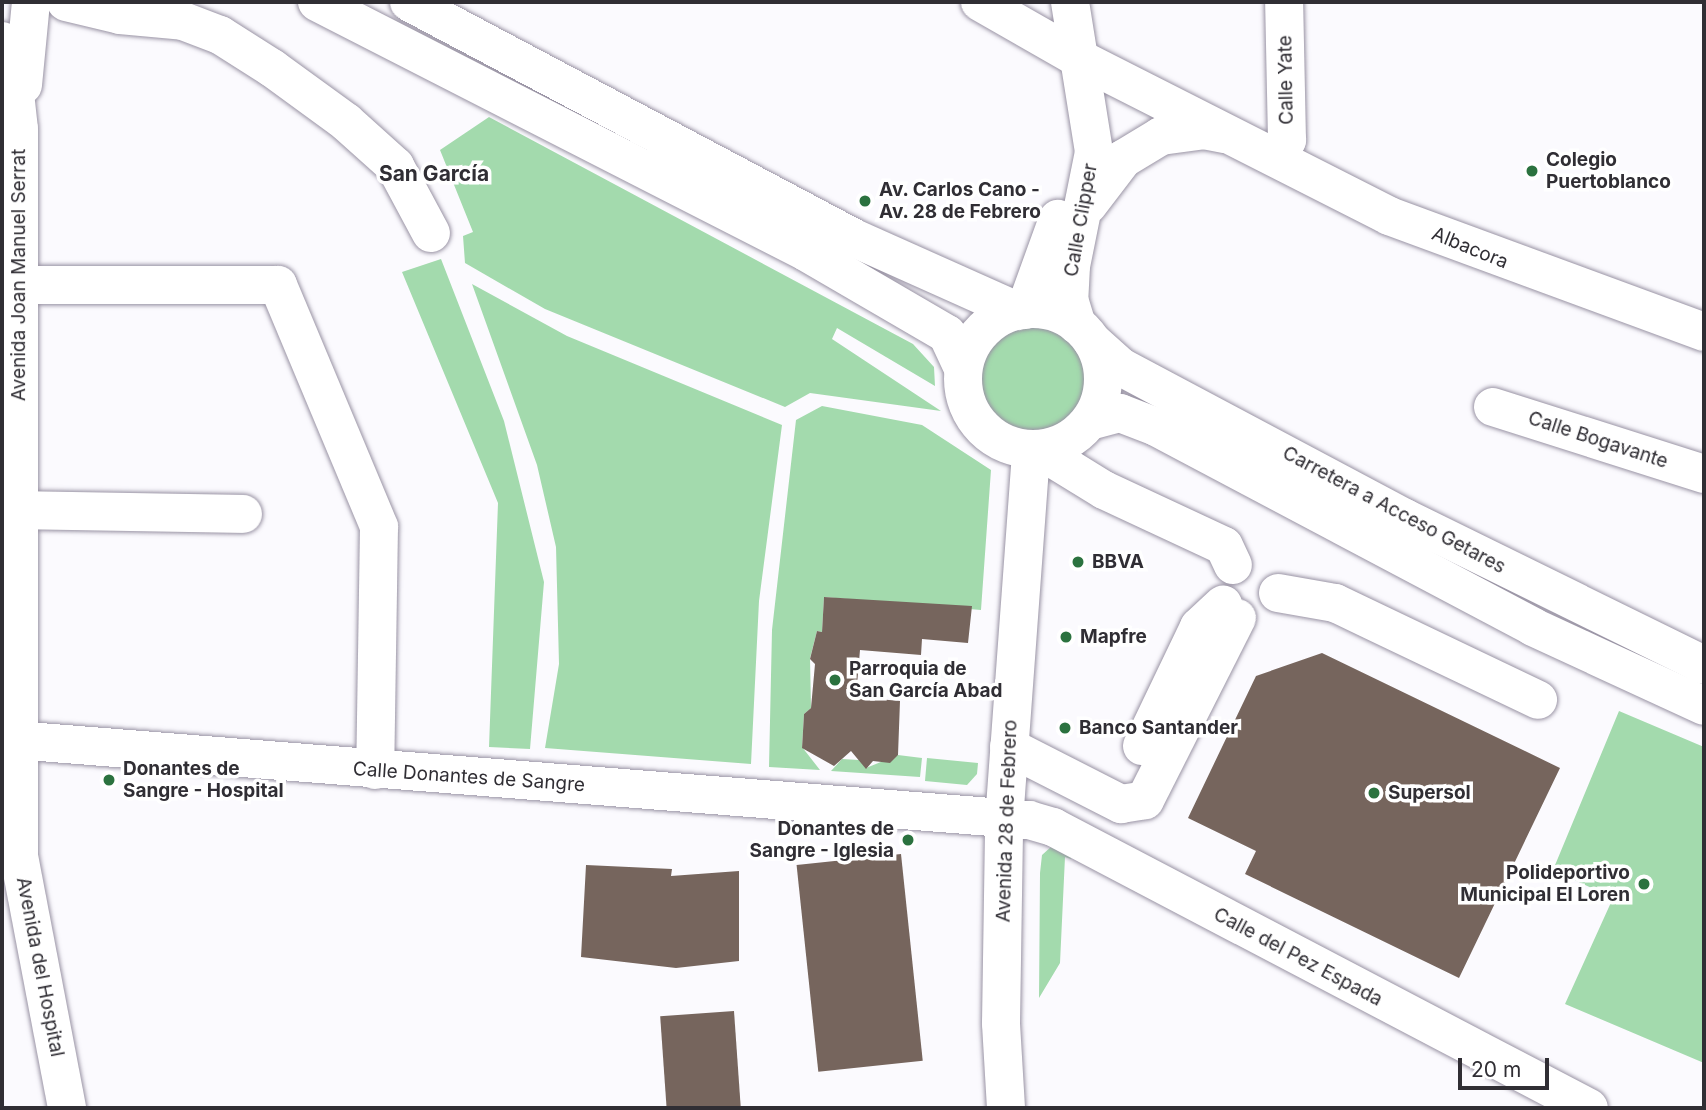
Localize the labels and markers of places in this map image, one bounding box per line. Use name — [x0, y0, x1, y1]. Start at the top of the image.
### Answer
place label: Colegio Puertoblanco — [1546, 149, 1671, 193]
marker: Colegio Puertoblanco — [1524, 163, 1540, 179]
place label: Av. Carlos Cano - Av. 28 de Febrero — [879, 179, 1041, 223]
marker: Av. Carlos Cano - Av. 28 de Febrero — [857, 193, 873, 209]
place label: BBVA — [1092, 551, 1144, 573]
marker: BBVA — [1070, 554, 1086, 570]
place label: Mapfre — [1080, 626, 1147, 648]
marker: Mapfre — [1058, 629, 1074, 645]
place label: Parroquia de San García Abad — [849, 658, 1003, 702]
marker: Parroquia de San García Abad — [827, 672, 843, 688]
place label: Banco Santander — [1079, 717, 1238, 739]
marker: Banco Santander — [1057, 720, 1073, 736]
place label: Donantes de Sangre - Hospital — [123, 758, 284, 802]
marker: Donantes de Sangre - Hospital — [101, 772, 117, 788]
place label: Supersol — [1388, 782, 1471, 804]
marker: Supersol — [1366, 785, 1382, 801]
place label: Donantes de Sangre - Iglesia — [750, 818, 894, 862]
marker: Donantes de Sangre - Iglesia — [900, 832, 916, 848]
place label: Polideportivo Municipal El Loren — [1460, 862, 1630, 906]
marker: Polideportivo Municipal El Loren — [1636, 876, 1652, 892]

